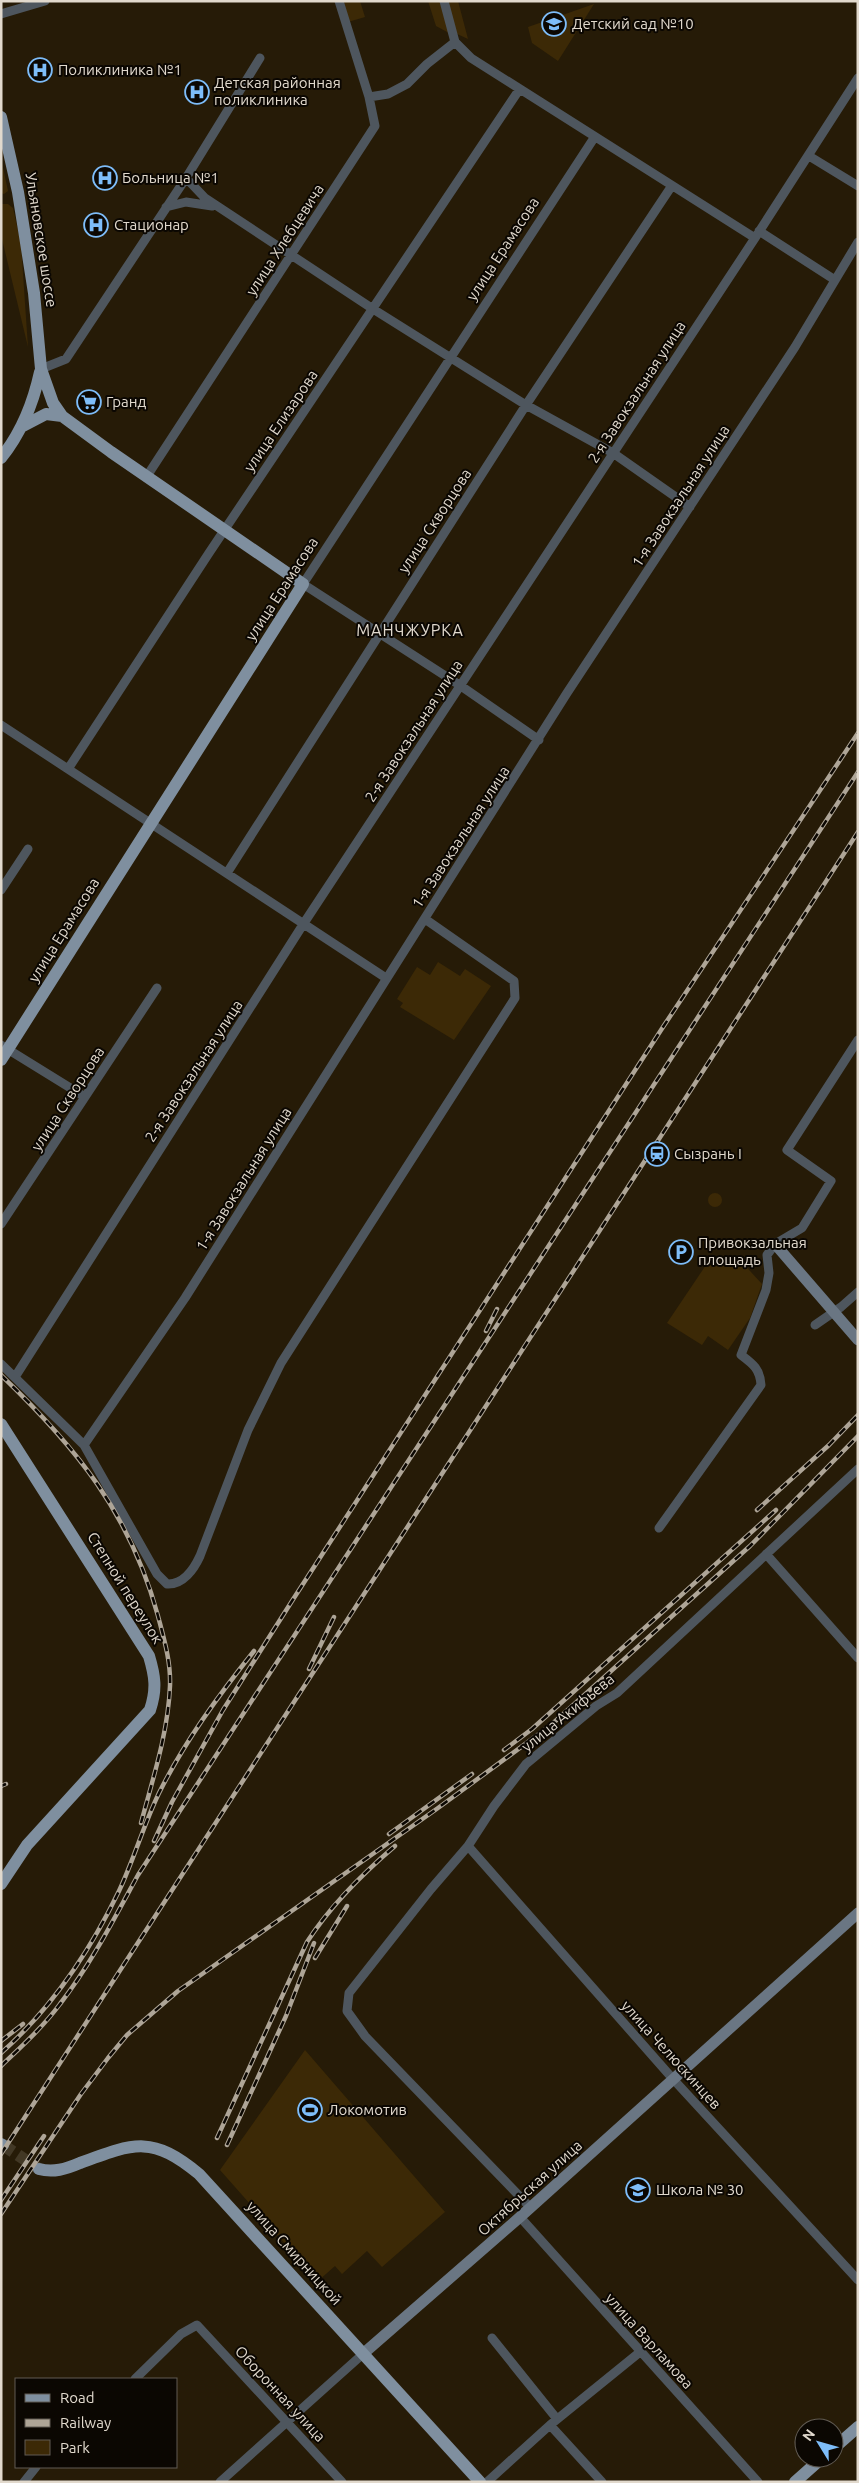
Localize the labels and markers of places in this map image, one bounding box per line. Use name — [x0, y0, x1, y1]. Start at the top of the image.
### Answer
school or university icon: Детский сад №10 — [541, 11, 567, 37]
place label: Детский сад №10 — [572, 15, 694, 32]
hospital icon: Поликлиника №1 — [27, 57, 53, 83]
place label: Поликлиника №1 — [58, 61, 182, 78]
place label: Детская районная поликлиника — [214, 74, 341, 108]
hospital icon: Детская районная поликлиника — [184, 79, 210, 105]
hospital icon: Больница №1 — [92, 165, 118, 191]
place label: Больница №1 — [122, 169, 219, 186]
hospital icon: Стационар — [83, 212, 109, 238]
place label: Стационар — [114, 216, 189, 233]
supermarket icon: Гранд — [76, 389, 102, 415]
place label: Гранд — [106, 393, 147, 410]
station icon: Сызрань I — [644, 1141, 670, 1167]
place label: Сызрань I — [674, 1145, 742, 1162]
place label: Привокзальная площадь — [698, 1234, 807, 1268]
parking icon: Привокзальная площадь — [668, 1239, 694, 1265]
sports icon: Локомотив — [297, 2097, 323, 2123]
place label: Локомотив — [328, 2101, 407, 2118]
school or university icon: Школа № 30 — [625, 2177, 651, 2203]
place label: Школа № 30 — [656, 2181, 744, 2198]

